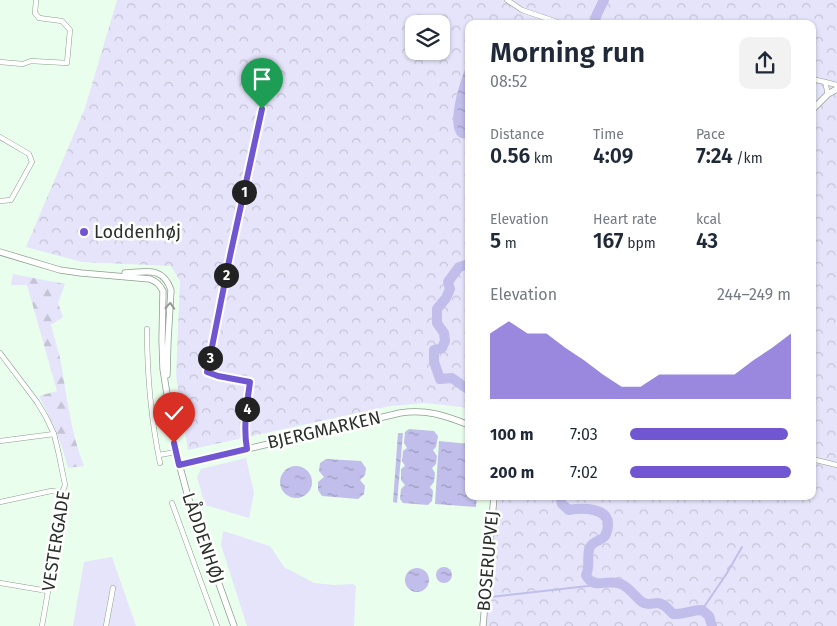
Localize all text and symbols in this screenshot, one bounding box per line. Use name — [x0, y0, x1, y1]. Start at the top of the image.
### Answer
map controls — [405, 15, 450, 60]
button: layers — [405, 15, 450, 60]
text: Morning run — [490, 36, 645, 69]
button: share — [739, 37, 791, 89]
pin — [241, 58, 283, 109]
icon: arrive — [248, 65, 276, 93]
text: 08:52 — [490, 72, 527, 91]
text: Distance — [490, 126, 544, 143]
text: Time — [593, 126, 624, 143]
text: Pace — [696, 126, 725, 143]
text: 0.56 — [490, 143, 530, 169]
text: 4:09 — [593, 143, 633, 169]
text: 7:24 — [696, 143, 733, 169]
text: km — [530, 150, 553, 167]
text: /km — [733, 150, 763, 167]
pin: 1 — [232, 180, 256, 204]
text: 1 — [241, 184, 248, 201]
text: Elevation — [490, 211, 549, 228]
text: Heart rate — [593, 211, 657, 228]
text: kcal — [696, 211, 721, 228]
place label: Loddenhøj — [94, 221, 181, 243]
marker: Loddenhøj — [78, 226, 90, 238]
text: 5 — [490, 228, 501, 254]
text: 167 — [593, 228, 623, 254]
text: 43 — [696, 228, 718, 254]
text: m — [501, 235, 517, 252]
text: bpm — [623, 235, 656, 252]
pin: 2 — [214, 262, 238, 288]
text: 2 — [223, 267, 230, 284]
text: Elevation — [490, 285, 557, 304]
text: 244–249 m — [717, 285, 791, 304]
one-way arrow — [164, 302, 175, 310]
pin: 3 — [198, 346, 222, 370]
text: 3 — [207, 350, 214, 367]
pin — [153, 392, 195, 443]
pin: 4 — [234, 396, 260, 422]
icon: check — [160, 399, 188, 427]
text: 4 — [244, 401, 251, 418]
street label: BJERGMARKEN — [265, 406, 383, 454]
text: 100 m — [490, 425, 533, 444]
text: 7:03 — [570, 425, 598, 444]
text: 200 m — [490, 463, 534, 482]
text: 7:02 — [570, 463, 598, 482]
street label: VESTERGADE — [37, 489, 75, 593]
street label: LÅDDENHØJ — [177, 489, 230, 586]
street label: BOSERUPVEJ — [473, 510, 503, 612]

